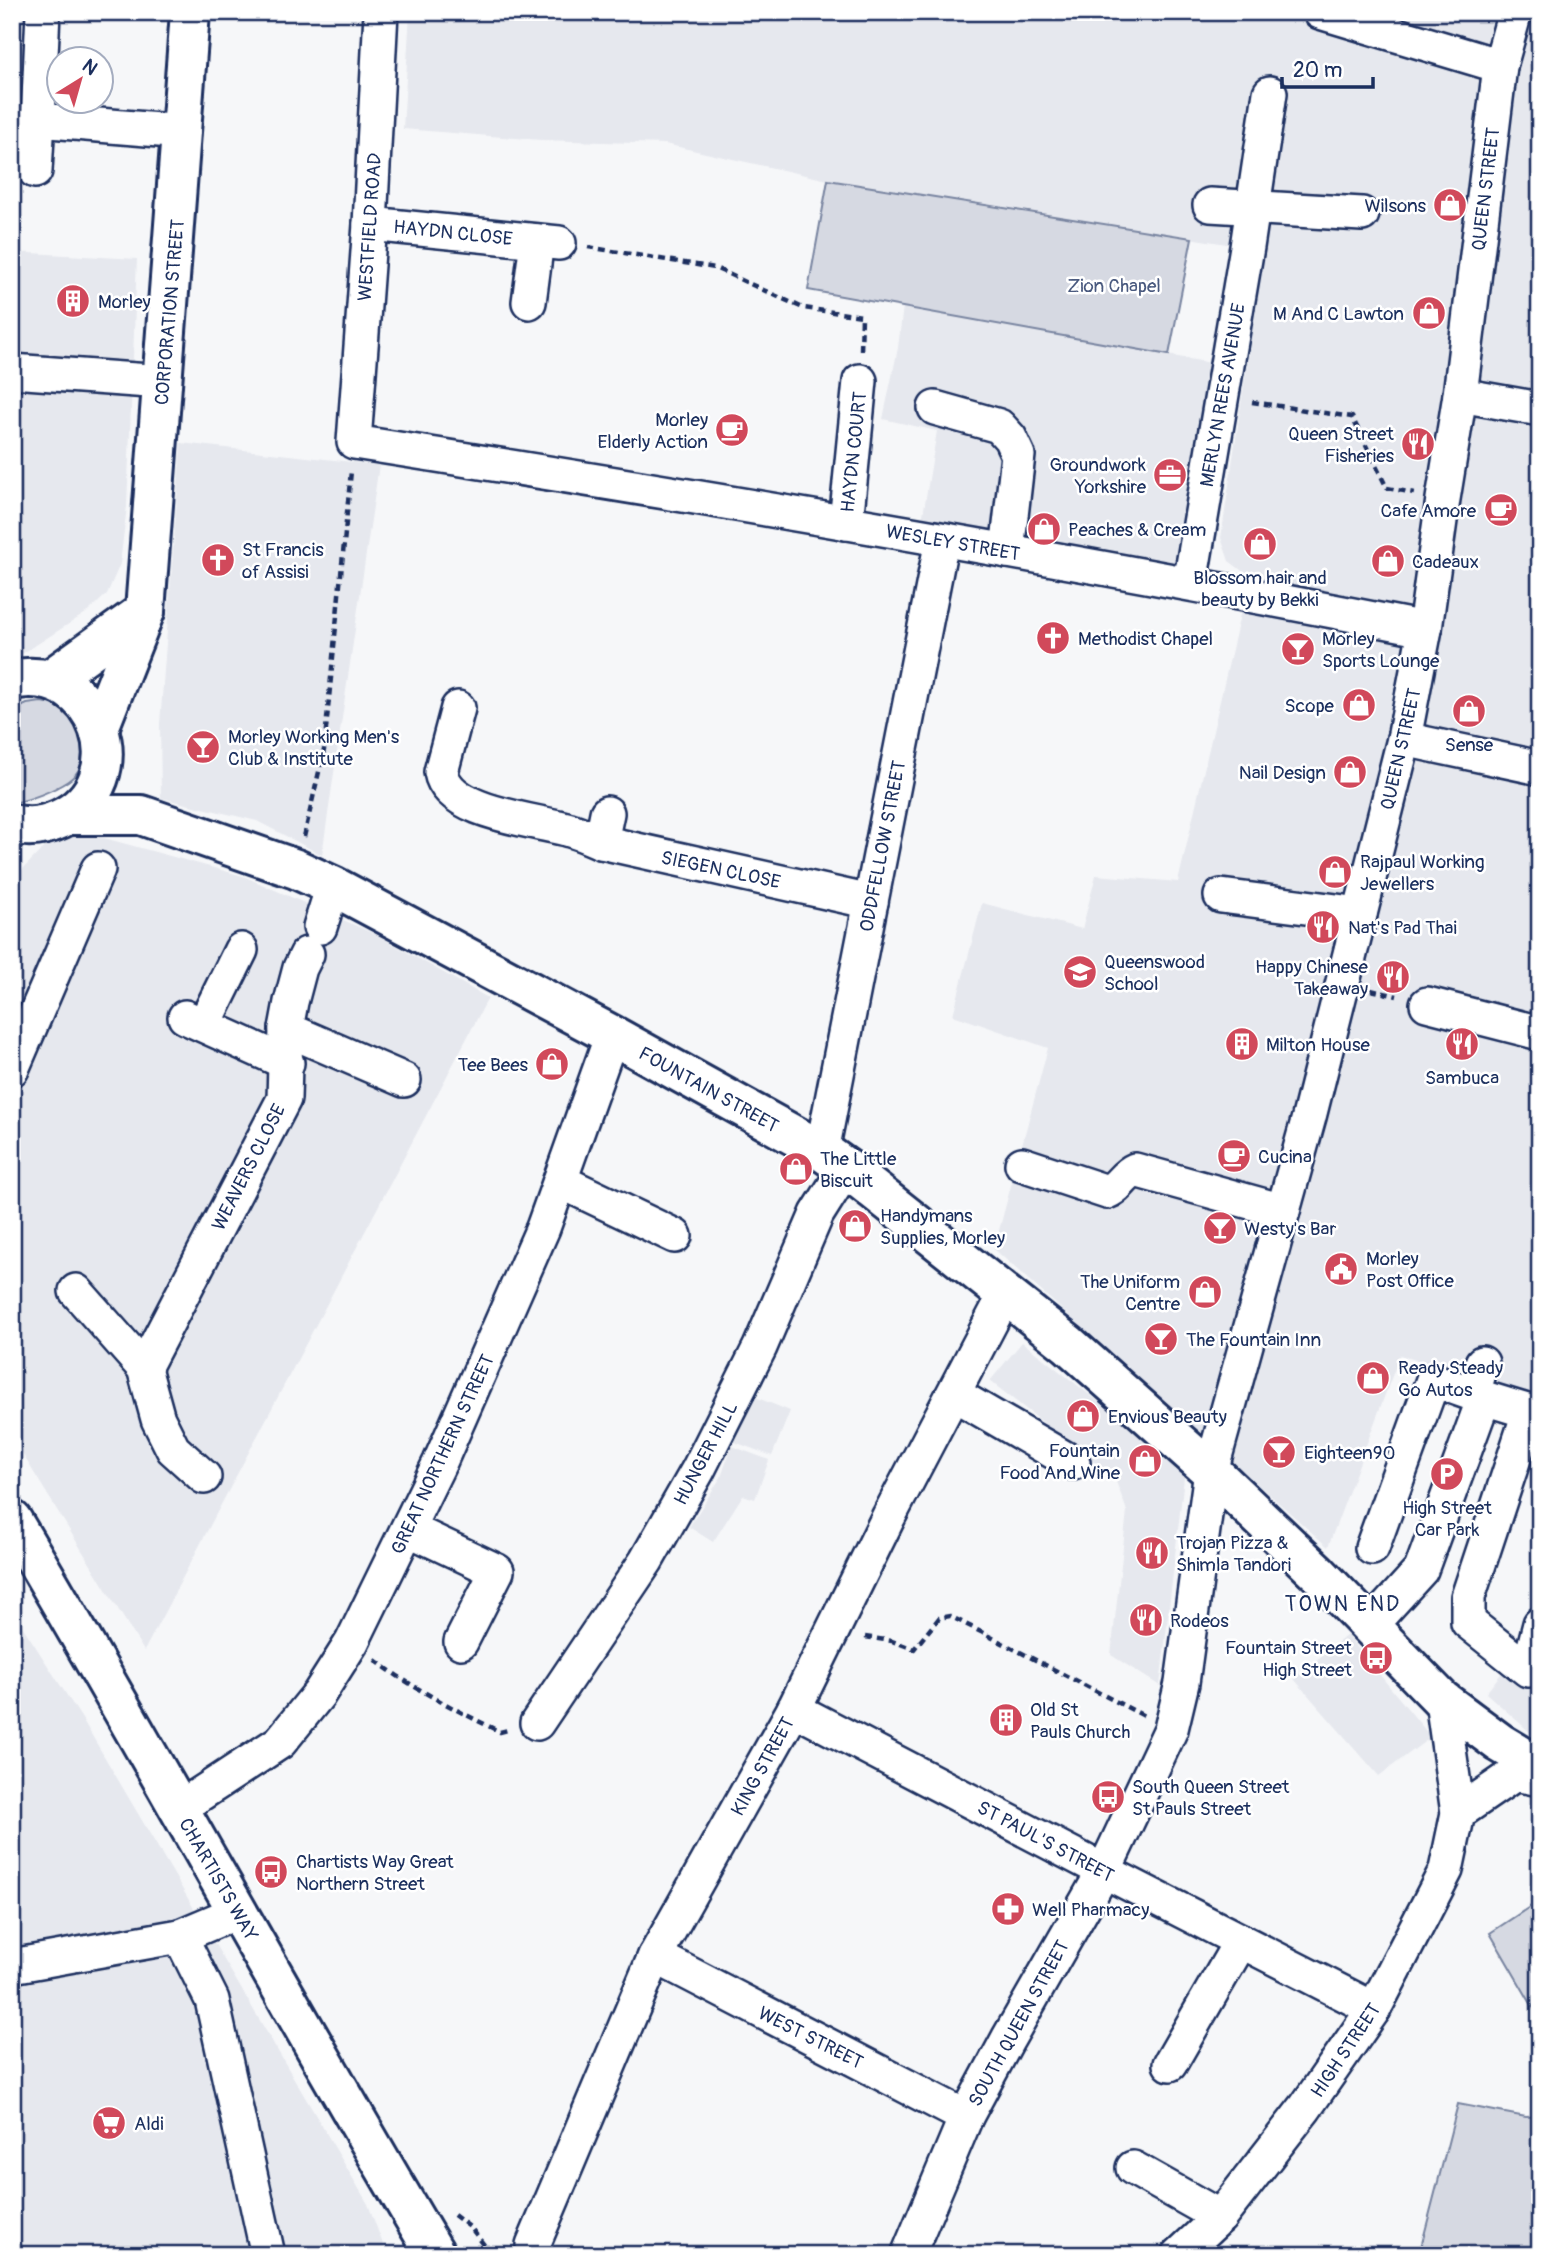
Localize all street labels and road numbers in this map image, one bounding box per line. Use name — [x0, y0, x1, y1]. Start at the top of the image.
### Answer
street label: QUEEN STREET — [1467, 126, 1505, 252]
street label: WESTFIELD ROAD — [353, 152, 387, 302]
street label: HAYDN CLOSE — [392, 215, 514, 251]
street label: CORPORATION STREET — [150, 218, 190, 406]
street label: MERLYN REES AVENUE — [1195, 301, 1251, 489]
street label: HAYDN COURT — [836, 390, 872, 514]
street label: WESLEY STREET — [884, 519, 1022, 567]
street label: QUEEN STREET — [1375, 686, 1427, 812]
street label: ODDFELLOW STREET — [855, 759, 911, 934]
street label: SIEGEN CLOSE — [659, 846, 783, 894]
street label: FOUNTAIN STREET — [634, 1041, 783, 1138]
street label: WEAVERS CLOSE — [207, 1100, 291, 1235]
street label: GREAT NORTHERN STREET — [386, 1350, 500, 1558]
street label: HUNGER HILL — [669, 1398, 743, 1509]
street label: KING STREET — [726, 1713, 800, 1820]
street label: ST PAUL'S STREET — [973, 1796, 1118, 1888]
street label: CHARTISTS WAY — [173, 1814, 263, 1945]
street label: SOUTH QUEEN STREET — [963, 1936, 1075, 2111]
street label: HIGH STREET — [1305, 1999, 1386, 2102]
street label: WEST STREET — [754, 2001, 867, 2075]

